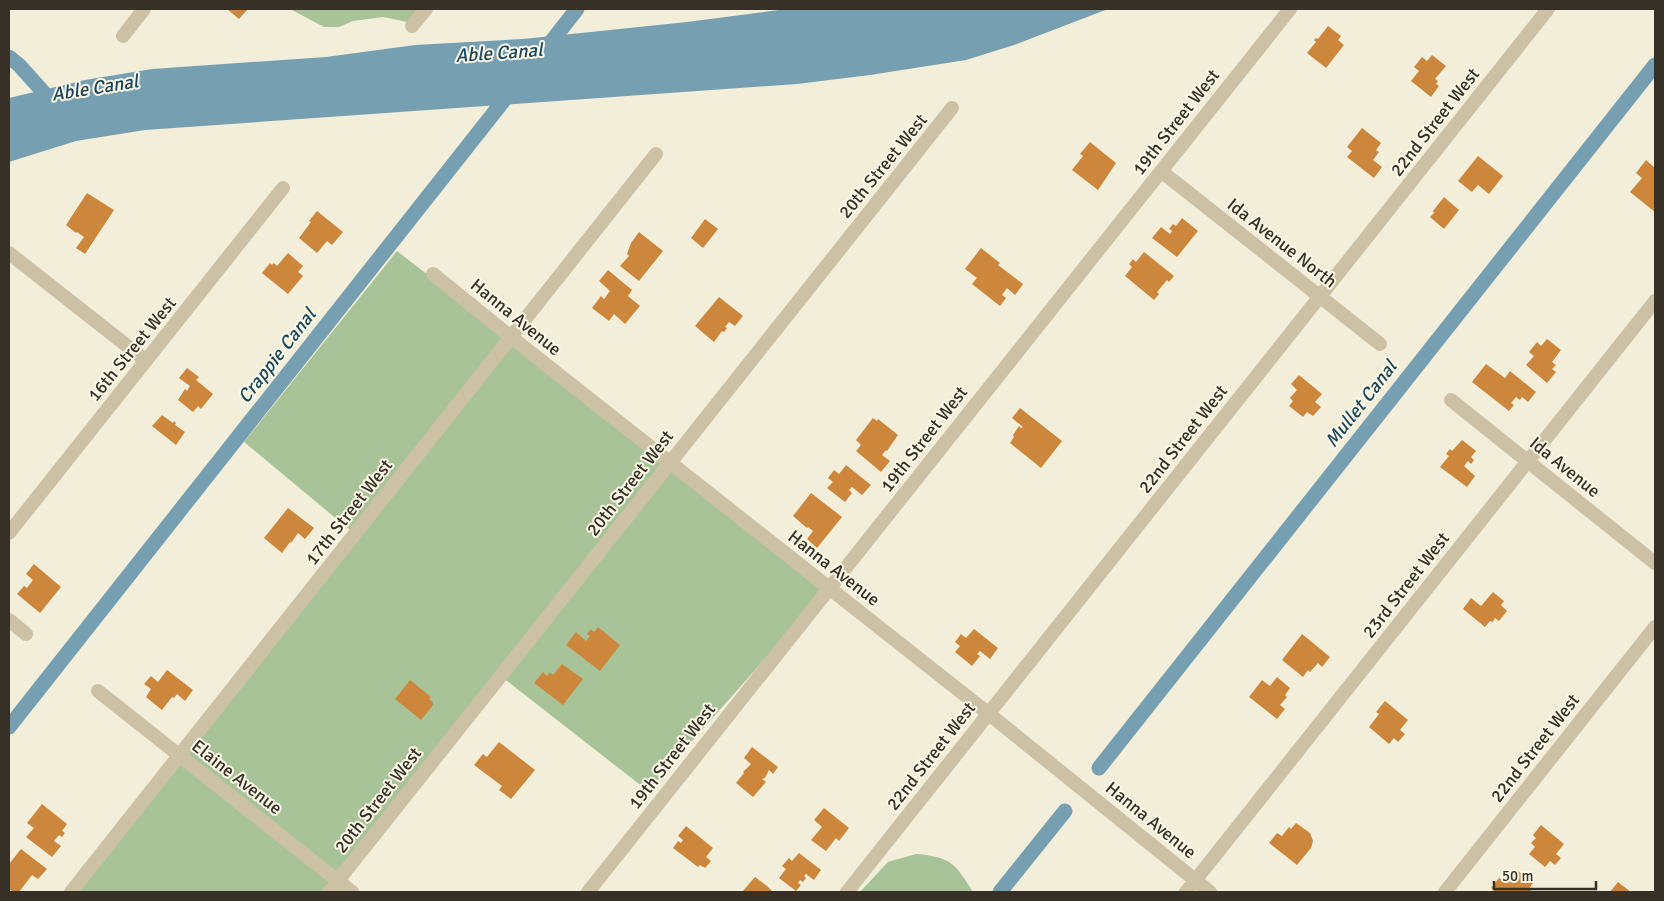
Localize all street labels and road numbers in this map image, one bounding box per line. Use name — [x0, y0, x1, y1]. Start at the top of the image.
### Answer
street label: 22nd Street West — [1386, 63, 1484, 181]
street label: 19th Street West — [1128, 65, 1224, 179]
street label: 20th Street West — [834, 109, 932, 223]
street label: Ida Avenue North — [1223, 193, 1341, 293]
street label: Hanna Avenue — [466, 274, 566, 360]
street label: 16th Street West — [83, 292, 181, 406]
street label: 22nd Street West — [1134, 380, 1232, 498]
street label: 19th Street West — [876, 382, 972, 496]
street label: 20th Street West — [582, 426, 678, 540]
street label: Ida Avenue — [1525, 432, 1605, 502]
street label: 17th Street West — [301, 455, 397, 569]
street label: Hanna Avenue — [784, 525, 884, 611]
street label: 23rd Street West — [1358, 528, 1454, 642]
street label: 22nd Street West — [1486, 689, 1584, 807]
street label: 22nd Street West — [882, 697, 980, 815]
street label: 19th Street West — [624, 699, 720, 813]
street label: Elaine Avenue — [187, 735, 287, 819]
street label: 20th Street West — [330, 743, 426, 857]
street label: Hanna Avenue — [1101, 777, 1201, 863]

